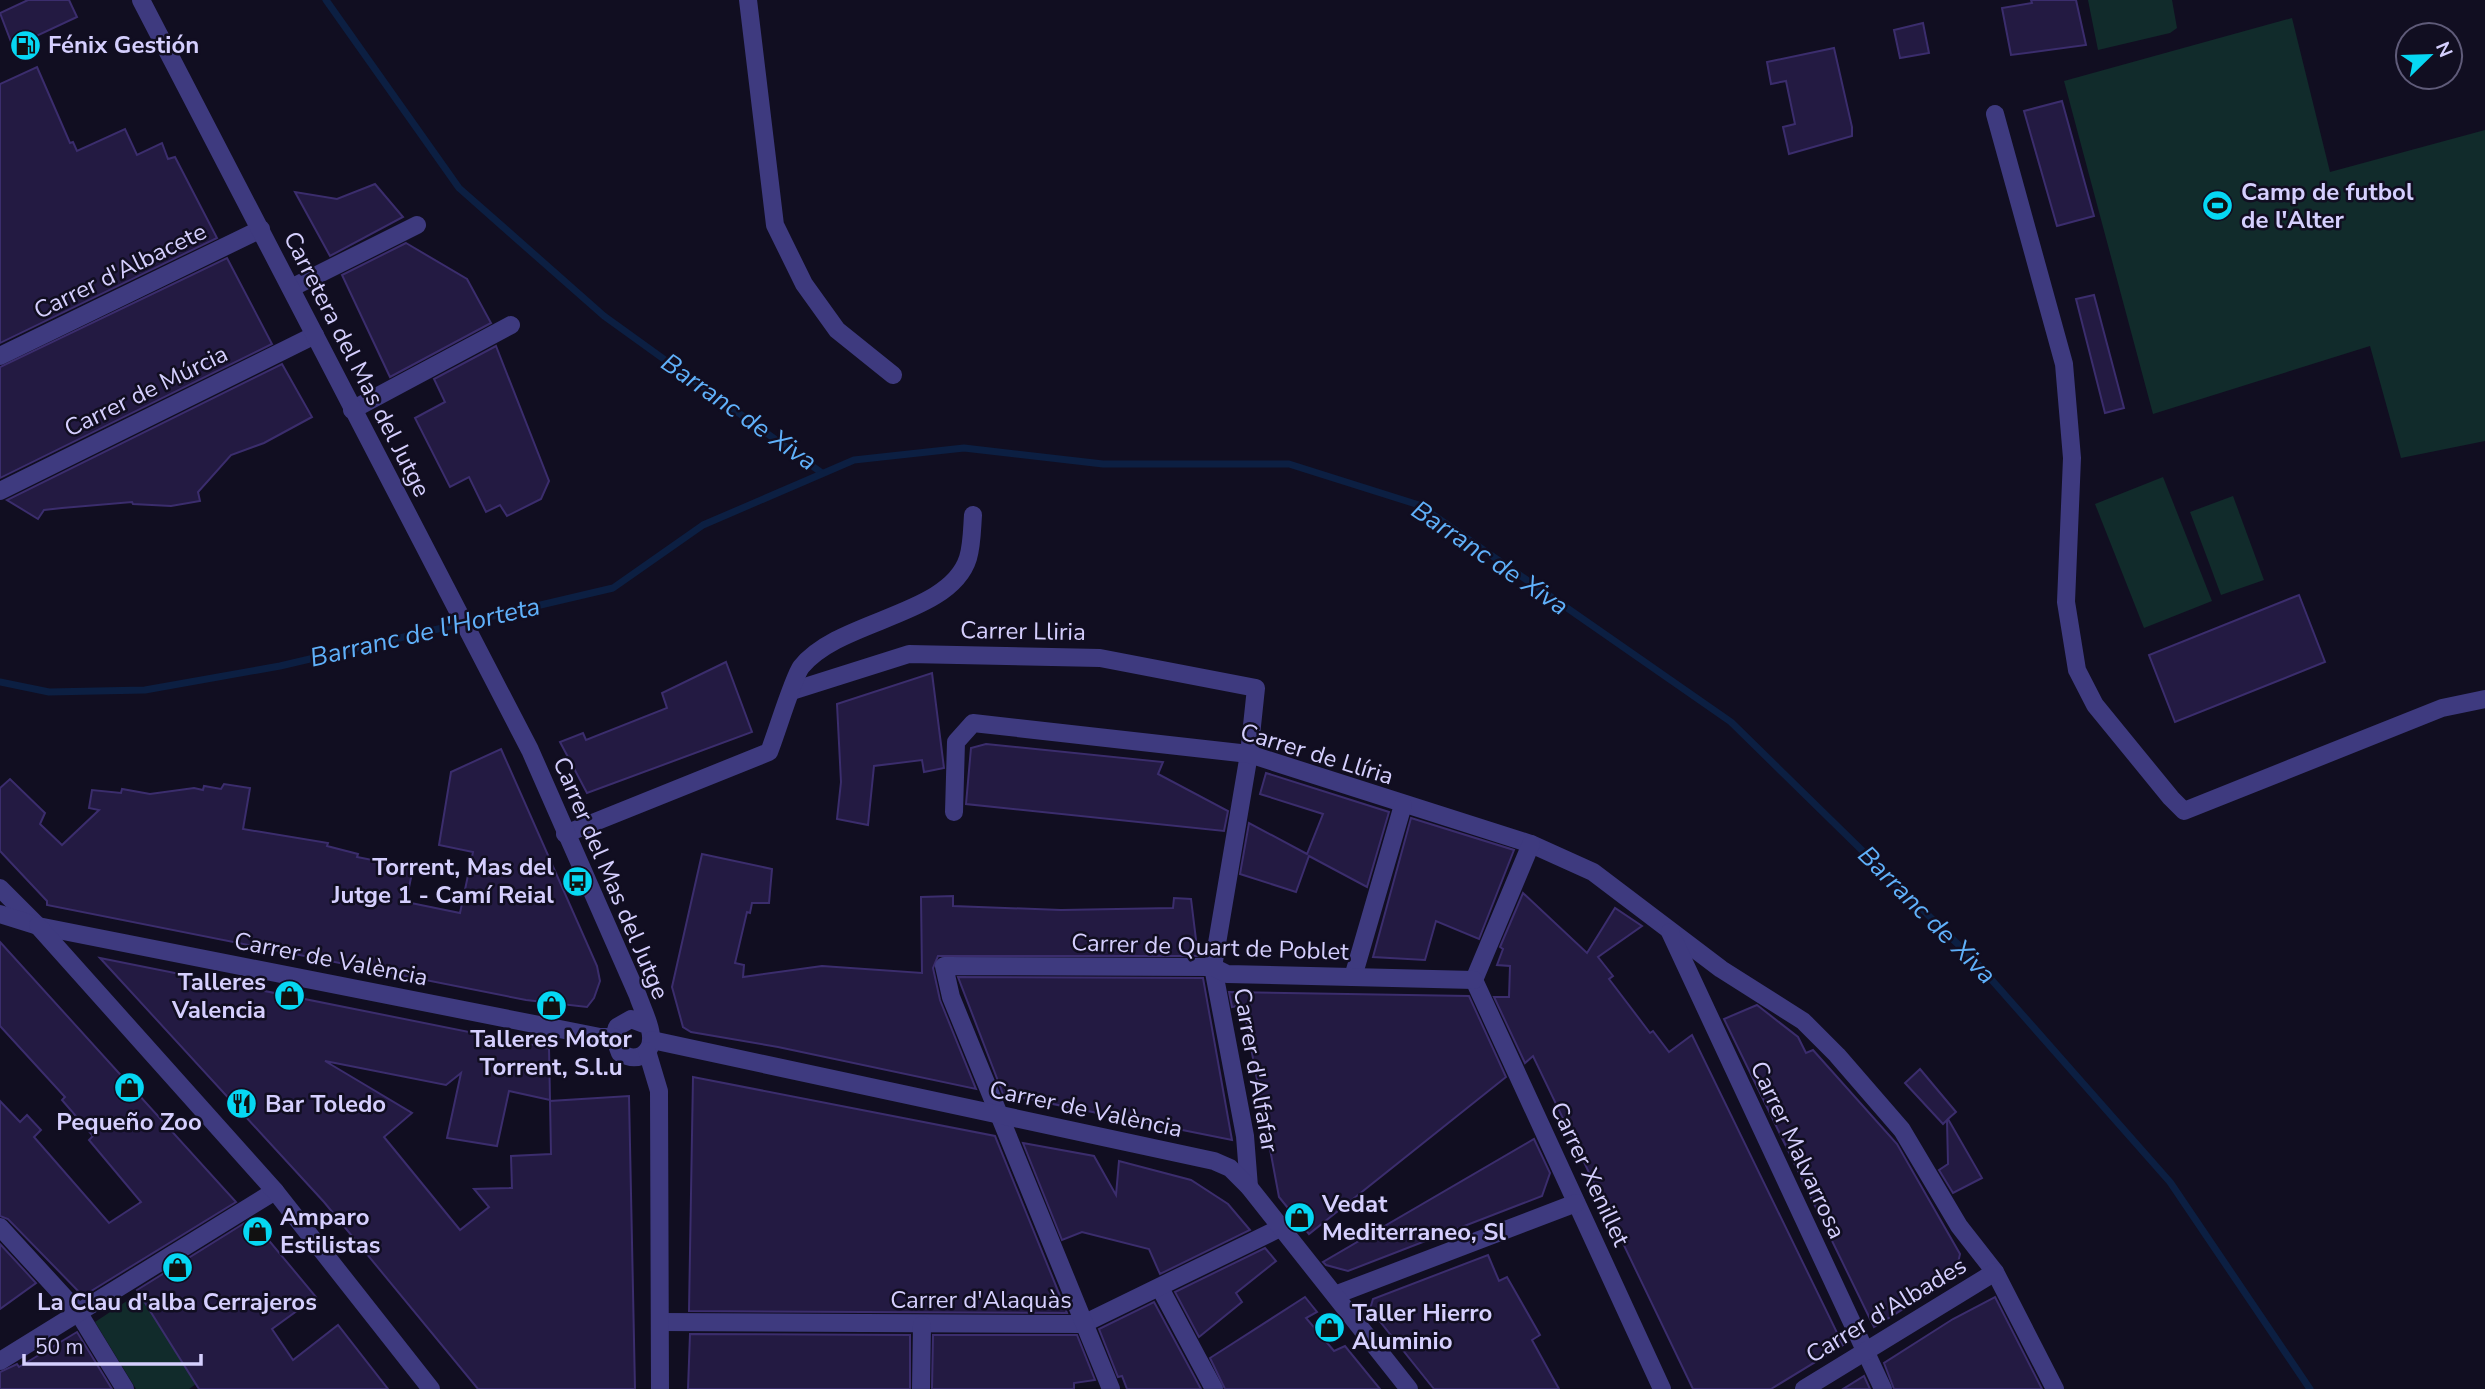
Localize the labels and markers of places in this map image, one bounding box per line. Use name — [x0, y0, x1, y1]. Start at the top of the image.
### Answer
fuel station icon: Fénix Gestión — [8, 28, 42, 62]
place label: Fénix Gestión — [48, 29, 199, 61]
place label: Camp de futbol de l'Alter — [2241, 176, 2414, 236]
sports icon: Camp de futbol de l'Alter — [2201, 189, 2235, 223]
place label: Torrent, Mas del Jutge 1 - Camí Reial — [331, 851, 554, 911]
bus stop icon: Torrent, Mas del Jutge 1 - Camí Reial — [560, 864, 594, 898]
place label: Talleres Valencia — [171, 966, 266, 1026]
shop icon: Talleres Valencia — [272, 979, 306, 1013]
shop icon: Talleres Motor Torrent, S.l.u — [534, 988, 568, 1022]
place label: Talleres Motor Torrent, S.l.u — [470, 1023, 632, 1083]
shop icon: Pequeño Zoo — [112, 1071, 146, 1105]
restaurant icon: Bar Toledo — [225, 1087, 259, 1121]
place label: Bar Toledo — [265, 1088, 386, 1120]
place label: Pequeño Zoo — [56, 1106, 202, 1138]
place label: Vedat Mediterraneo, Sl — [1321, 1188, 1506, 1248]
place label: Amparo Estilistas — [280, 1201, 381, 1261]
shop icon: Vedat Mediterraneo, Sl — [1282, 1201, 1316, 1235]
shop icon: Amparo Estilistas — [240, 1214, 274, 1248]
shop icon: La Clau d'alba Cerrajeros — [160, 1251, 194, 1285]
place label: La Clau d'alba Cerrajeros — [37, 1286, 317, 1318]
place label: Taller Hierro Aluminio — [1352, 1297, 1492, 1357]
shop icon: Taller Hierro Aluminio — [1312, 1310, 1346, 1344]

